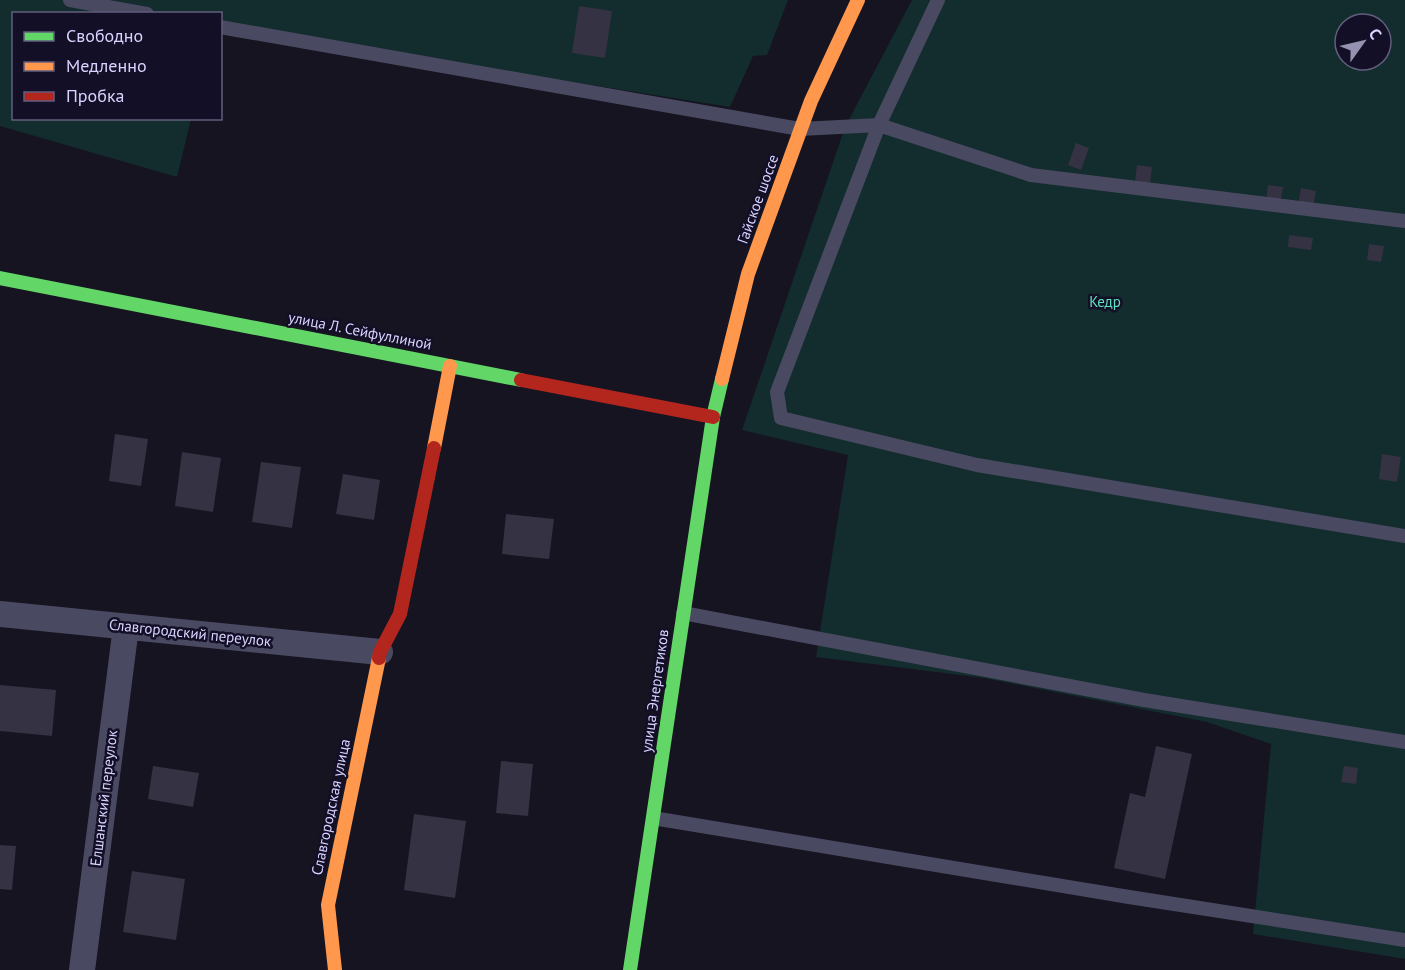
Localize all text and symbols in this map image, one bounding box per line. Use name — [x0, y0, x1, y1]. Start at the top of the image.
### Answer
legend — [12, 12, 222, 120]
north arrow — [1333, 12, 1393, 72]
text: Свободно — [66, 24, 143, 47]
text: С — [1365, 24, 1386, 43]
text: Медленно — [66, 54, 147, 77]
text: Пробка — [66, 84, 124, 107]
street label: Гайское шоссе — [733, 152, 782, 246]
park label: Кедр — [1089, 292, 1121, 311]
street label: улица Л. Сейфуллиной — [287, 307, 433, 354]
street label: Славгородский переулок — [108, 615, 273, 651]
street label: улица Энергетиков — [636, 628, 673, 754]
street label: Елшанский переулок — [86, 728, 121, 867]
street label: Славгородская улица — [307, 737, 354, 877]

